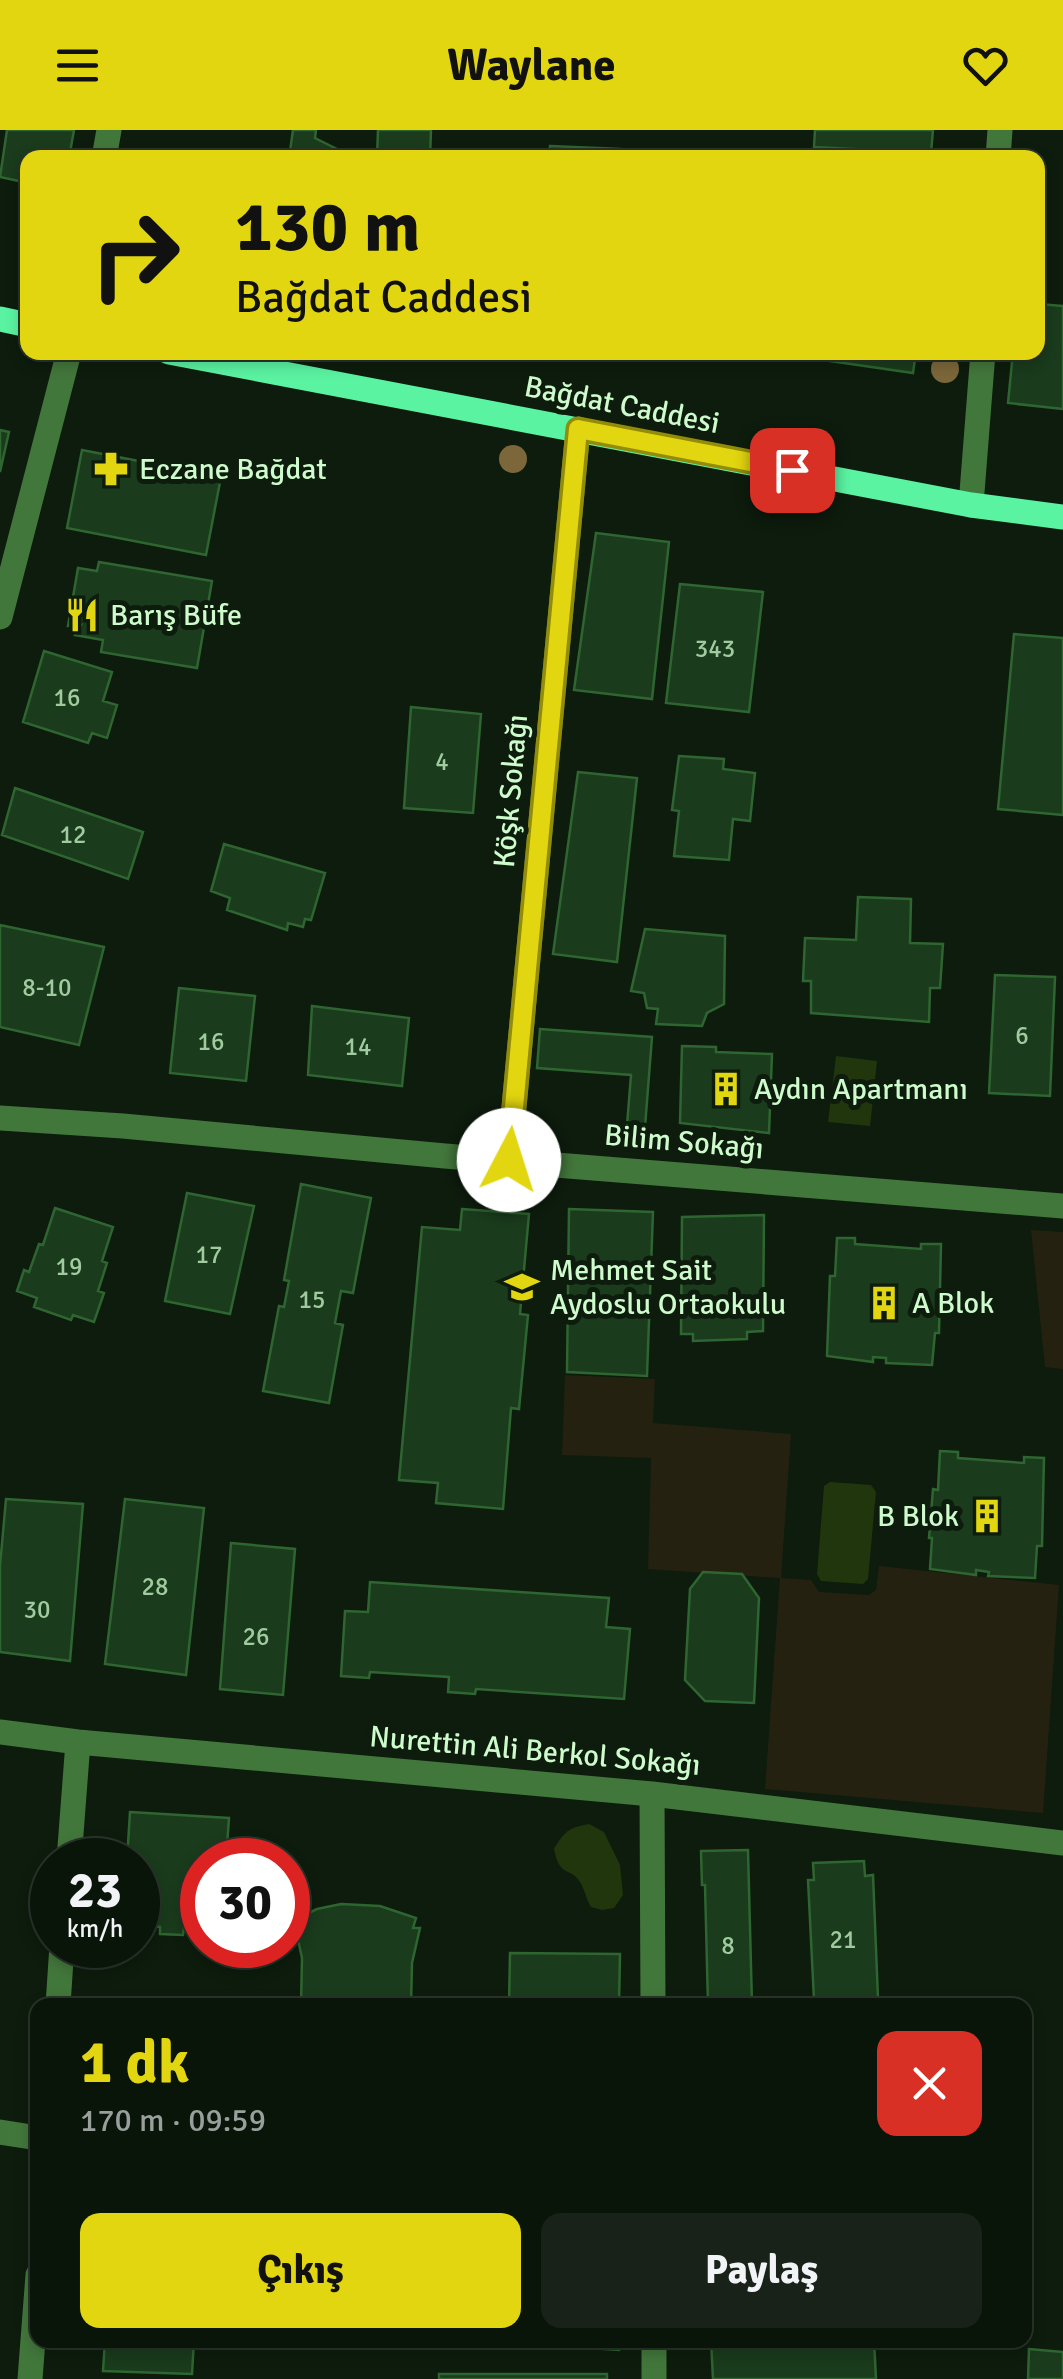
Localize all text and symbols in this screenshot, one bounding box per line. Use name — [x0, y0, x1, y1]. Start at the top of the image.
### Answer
icon: menu — [50, 38, 105, 93]
text: Waylane — [447, 38, 616, 93]
icon: heart — [958, 38, 1013, 93]
text: 130 m — [235, 184, 420, 270]
icon: right — [70, 190, 200, 320]
text: Bağdat Caddesi — [235, 270, 532, 325]
street label: Bağdat Caddesi — [521, 368, 723, 442]
pin — [750, 428, 835, 513]
icon: arrive — [765, 443, 820, 498]
pharmacy icon: Eczane Bağdat — [92, 450, 130, 488]
place label: Eczane Bağdat — [139, 451, 327, 488]
restaurant icon: Barış Büfe — [63, 596, 101, 634]
place label: Barış Büfe — [110, 597, 242, 634]
house number: 343 — [695, 633, 735, 664]
house number: 16 — [53, 682, 81, 713]
street label: Köşk Sokağı — [486, 713, 536, 869]
house number: 4 — [435, 746, 449, 777]
house number: 12 — [59, 819, 87, 850]
house number: 8-10 — [22, 972, 72, 1003]
house number: 6 — [1015, 1020, 1029, 1051]
house number: 16 — [197, 1026, 225, 1057]
house number: 14 — [344, 1031, 372, 1062]
building icon: Aydın Apartmanı — [707, 1070, 745, 1108]
place label: Aydın Apartmanı — [754, 1071, 968, 1108]
position arrow — [457, 1108, 561, 1212]
street label: Bilim Sokağı — [603, 1117, 765, 1167]
house number: 17 — [195, 1239, 223, 1270]
house number: 19 — [55, 1251, 83, 1282]
place label: Mehmet Sait Aydoslu Ortaokulu — [550, 1252, 786, 1323]
school or university icon: Mehmet Sait Aydoslu Ortaokulu — [503, 1268, 541, 1306]
house number: 15 — [298, 1284, 326, 1315]
building icon: A Blok — [865, 1284, 903, 1322]
place label: A Blok — [912, 1285, 994, 1322]
building icon: B Blok — [968, 1497, 1006, 1535]
place label: B Blok — [877, 1498, 959, 1535]
house number: 28 — [141, 1571, 169, 1602]
house number: 30 — [23, 1594, 51, 1625]
house number: 26 — [242, 1621, 270, 1652]
street label: Nurettin Ali Berkol Sokağı — [368, 1718, 702, 1784]
speed limit sign: 30 — [180, 1838, 310, 1968]
text: 23 — [68, 1860, 122, 1922]
text: km/h — [67, 1913, 123, 1944]
house number: 21 — [829, 1924, 857, 1955]
house number: 8 — [721, 1930, 735, 1961]
text: 1 dk — [80, 2026, 189, 2100]
button: close — [877, 2031, 982, 2136]
text: 170 m · 09:59 — [80, 2101, 266, 2140]
button: Çıkış — [80, 2213, 521, 2328]
button: Paylaş — [541, 2213, 982, 2328]

